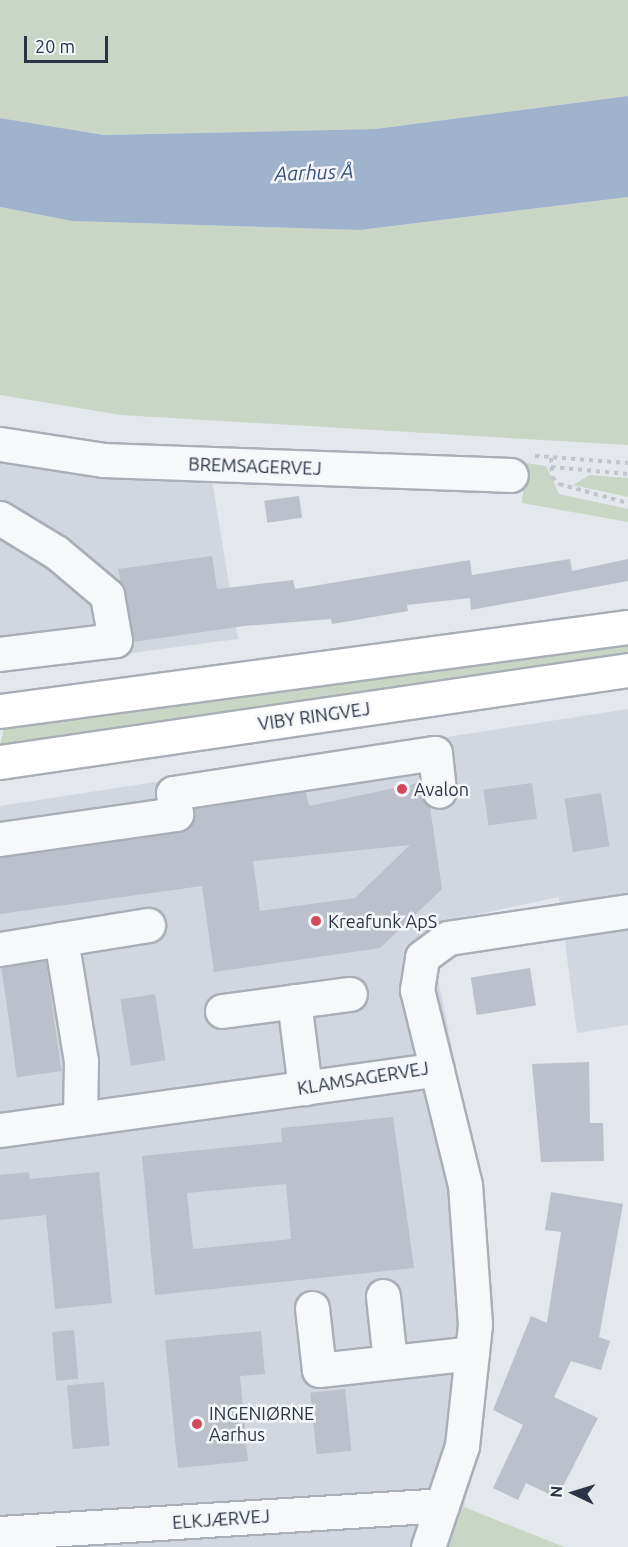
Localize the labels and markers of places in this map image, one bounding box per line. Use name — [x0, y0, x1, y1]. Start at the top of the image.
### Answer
place label: Avalon — [414, 778, 469, 800]
marker: Avalon — [395, 782, 409, 796]
place label: Kreafunk ApS — [328, 910, 437, 932]
marker: Kreafunk ApS — [309, 914, 323, 928]
place label: INGENIØRNE Aarhus — [209, 1403, 314, 1446]
marker: INGENIØRNE Aarhus — [190, 1417, 204, 1431]

